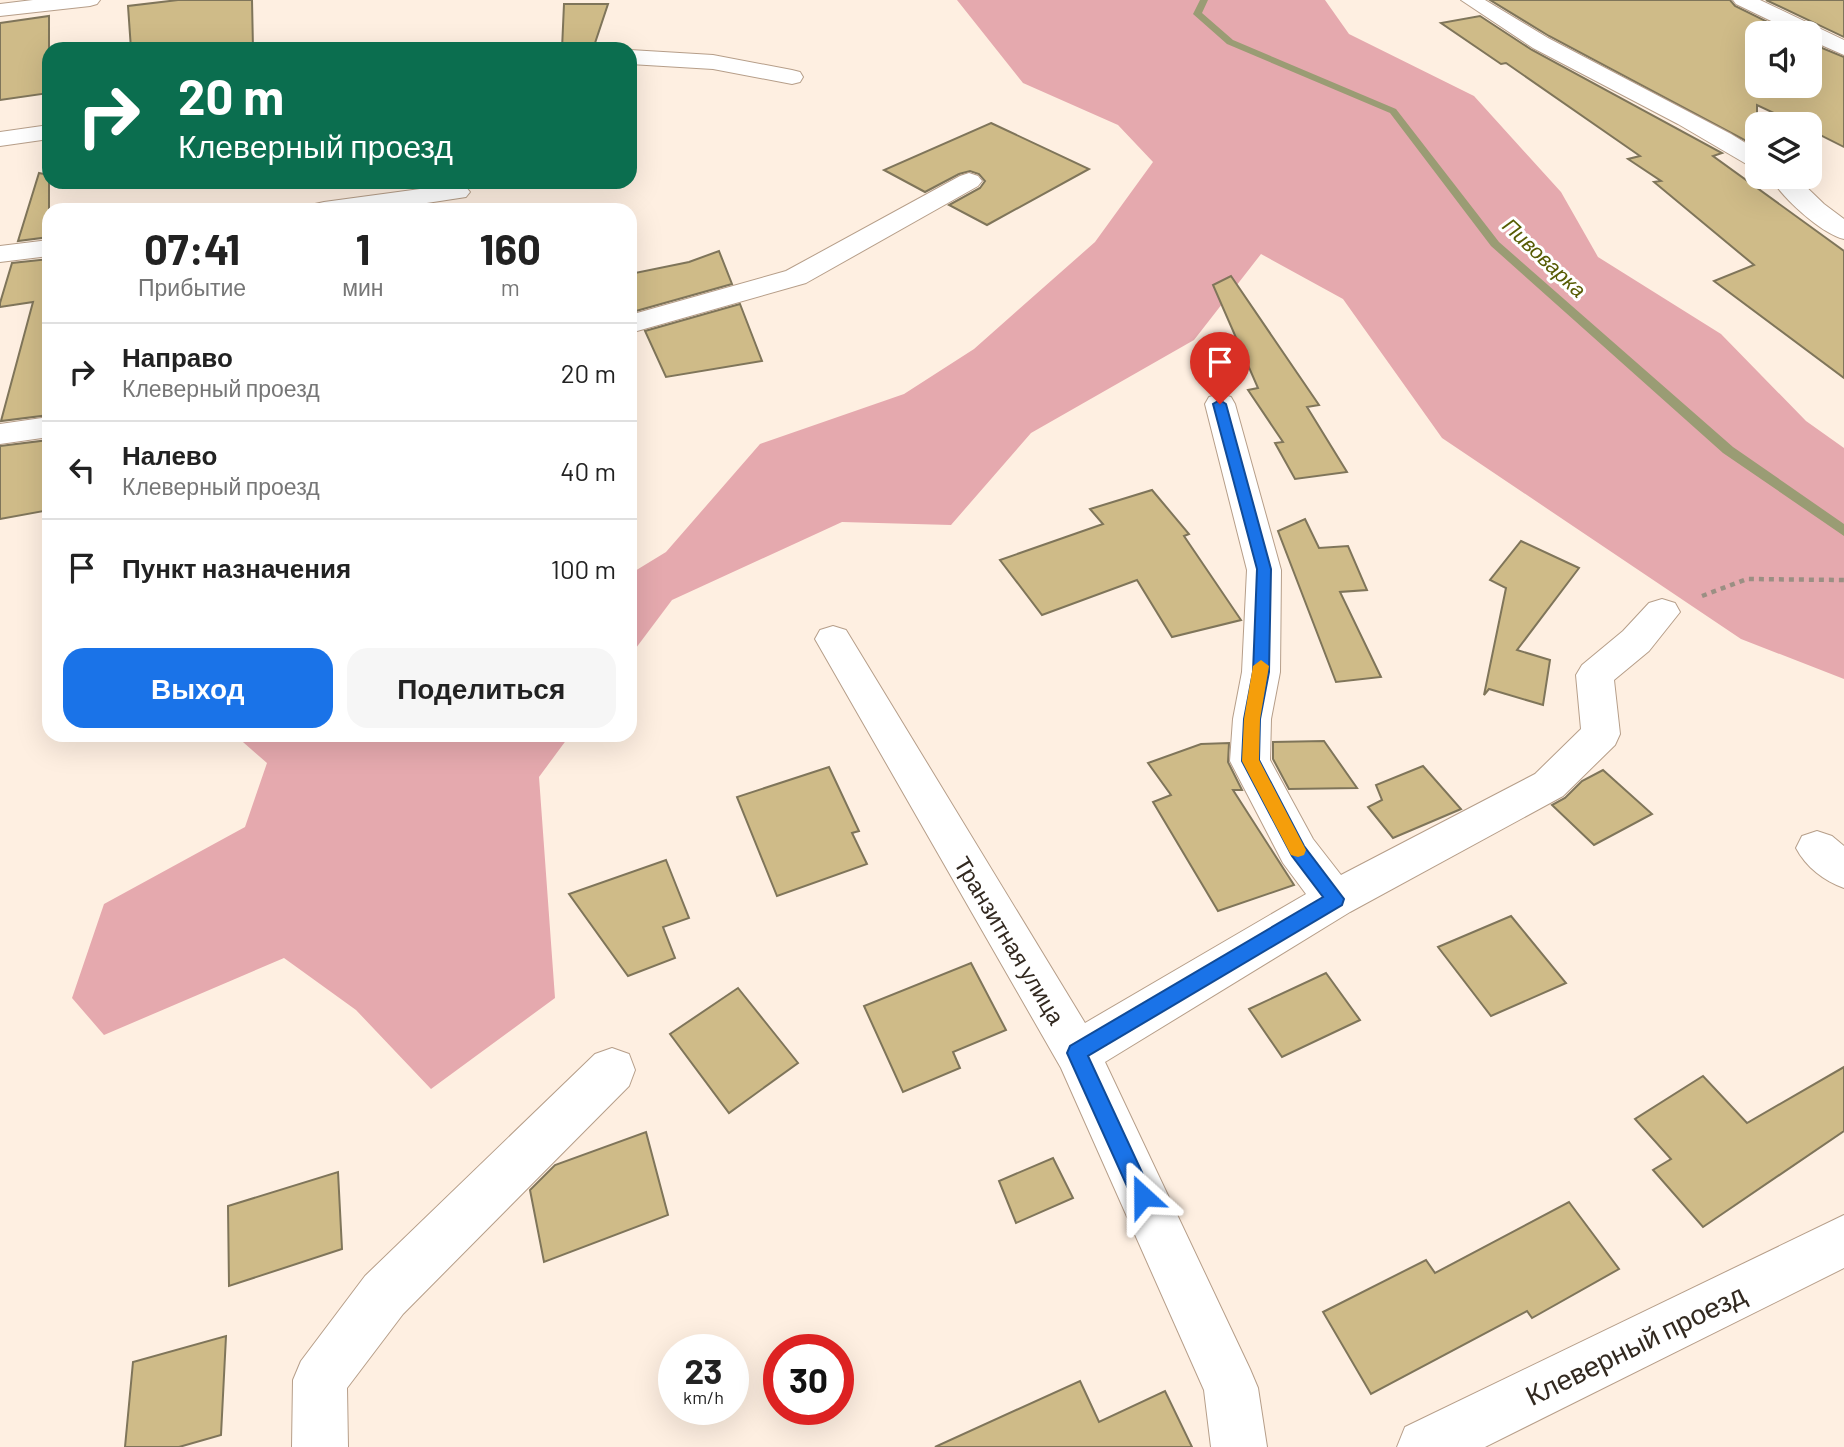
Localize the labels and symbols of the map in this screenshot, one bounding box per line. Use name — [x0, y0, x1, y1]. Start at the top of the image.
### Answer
water label: Пивоварка — [1498, 212, 1592, 302]
pin — [1190, 332, 1250, 404]
street label: Транзитная улица — [949, 851, 1071, 1029]
position arrow — [1106, 1159, 1180, 1233]
street label: Клеверный проезд — [1519, 1276, 1751, 1412]
speed limit sign: 30 — [763, 1334, 854, 1425]

